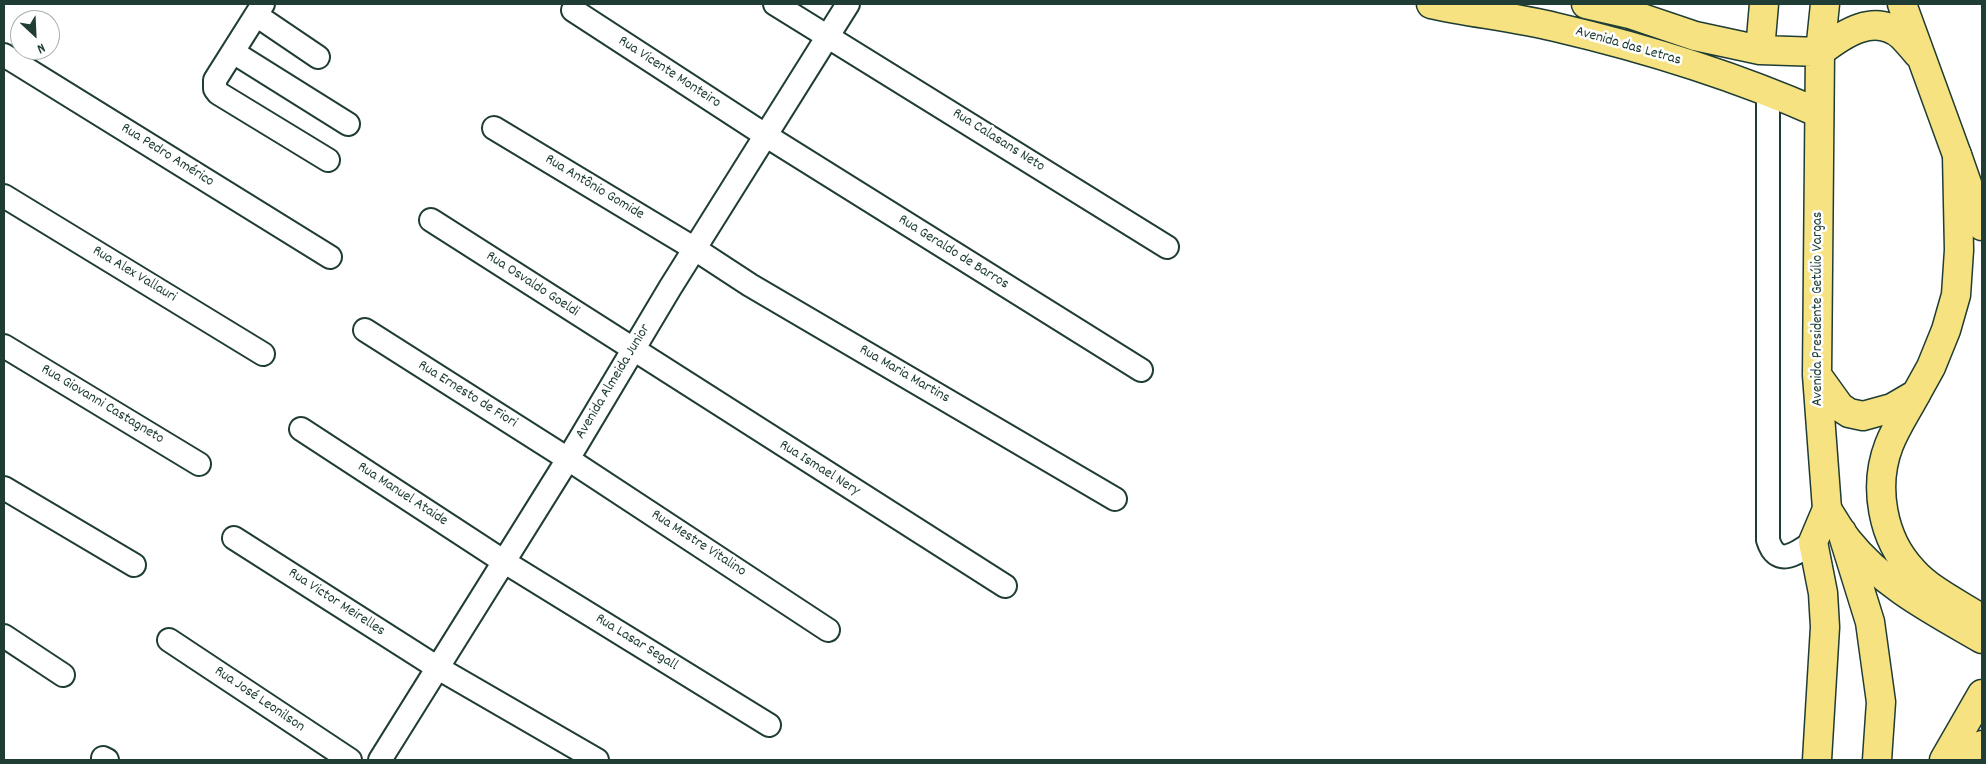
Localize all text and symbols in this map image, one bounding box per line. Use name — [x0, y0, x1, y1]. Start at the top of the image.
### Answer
north arrow — [10, 10, 60, 60]
street label: Avenida das Letras — [1573, 23, 1683, 71]
street label: Rua Vicente Monteiro — [614, 33, 724, 113]
text: N — [34, 37, 48, 58]
street label: Rua Calasans Neto — [948, 105, 1048, 177]
street label: Rua Pedro Américo — [117, 120, 217, 192]
street label: Rua Antônio Gomide — [541, 151, 647, 225]
street label: Rua Geraldo de Barros — [894, 212, 1012, 294]
street label: Avenida Presidente Getúlio Vargas — [1810, 212, 1828, 406]
street label: Rua Alex Vallauri — [89, 243, 179, 307]
street label: Rua Osvaldo Goeldi — [482, 248, 582, 322]
street label: Avenida Almeida Junior — [573, 321, 655, 443]
street label: Rua Maria Martins — [855, 342, 953, 408]
street label: Rua Ernesto de Fiori — [414, 357, 520, 433]
street label: Rua Giovanni Castagneto — [37, 361, 167, 449]
street label: Rua Ismael Nery — [775, 437, 863, 501]
street label: Rua Manuel Ataide — [353, 459, 451, 531]
street label: Rua Mestre Vitalino — [647, 507, 749, 581]
street label: Rua Victor Meirelles — [284, 565, 388, 641]
street label: Rua Lasar Segall — [591, 611, 681, 675]
street label: Rua José Leonilson — [210, 663, 308, 737]

